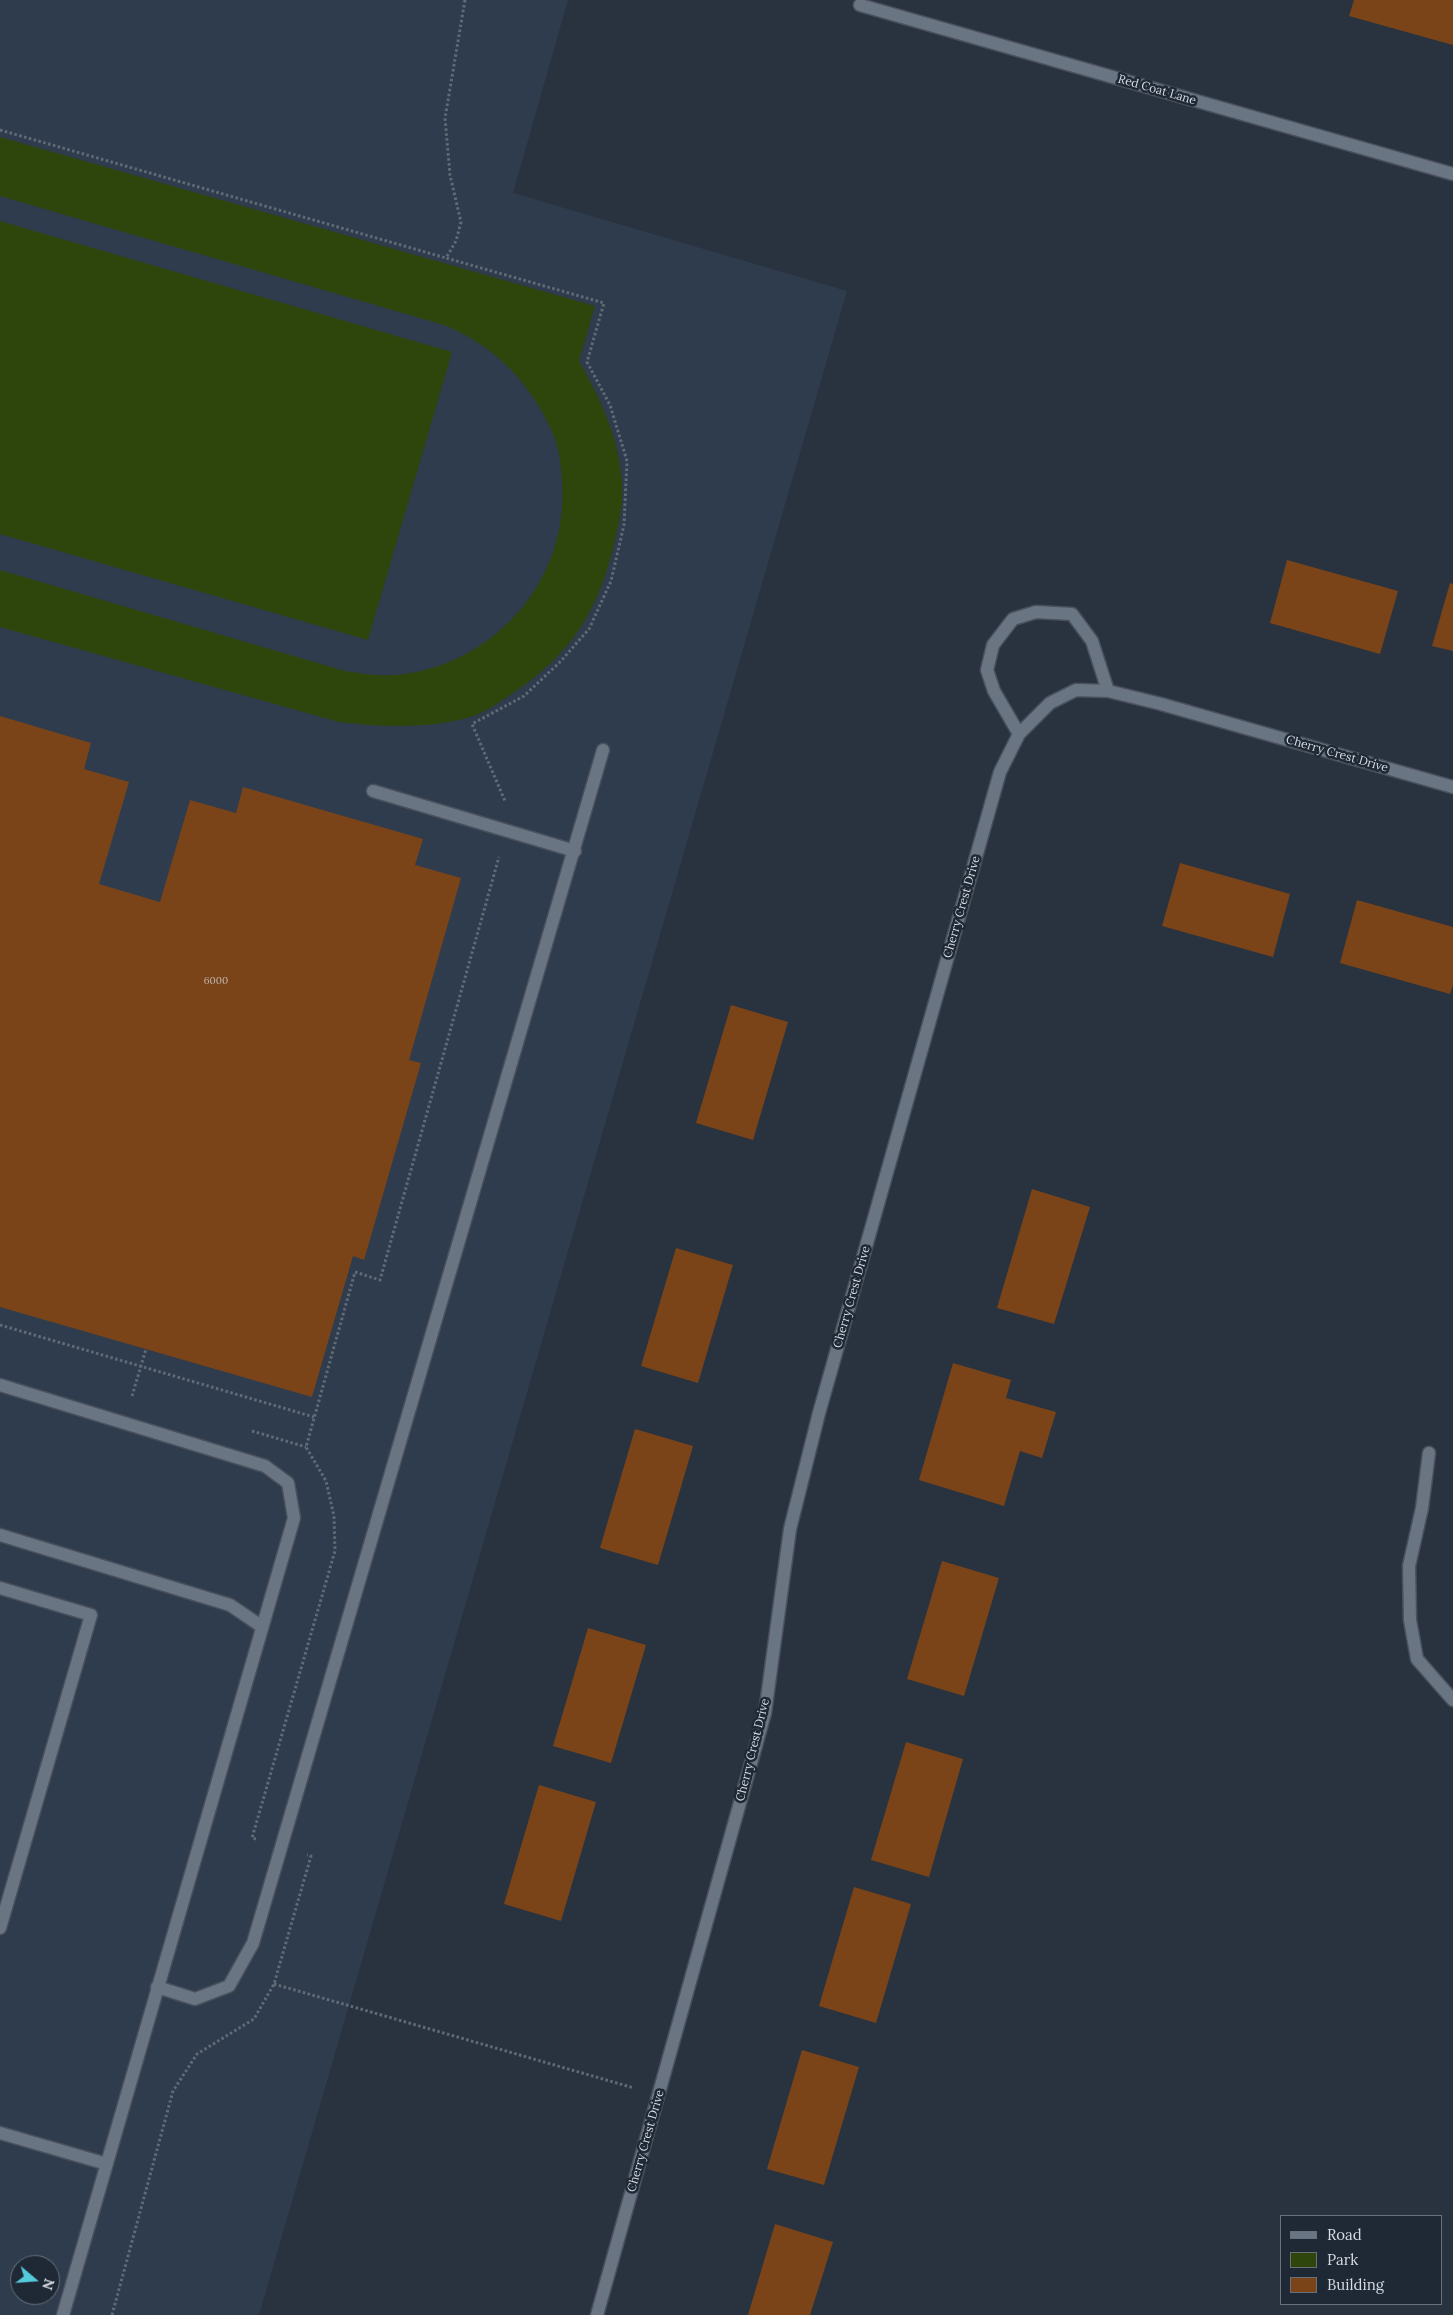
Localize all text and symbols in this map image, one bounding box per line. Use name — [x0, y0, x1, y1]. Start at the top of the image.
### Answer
street label: Red Coat Lane — [1116, 72, 1198, 108]
street label: Cherry Crest Drive — [1284, 733, 1390, 775]
street label: Cherry Crest Drive — [941, 854, 983, 960]
house number: 6000 — [204, 975, 228, 987]
street label: Cherry Crest Drive — [831, 1244, 873, 1350]
street label: Cherry Crest Drive — [733, 1697, 773, 1803]
street label: Cherry Crest Drive — [625, 2088, 667, 2194]
legend — [1280, 2215, 1443, 2305]
text: Road — [1327, 2225, 1362, 2244]
text: Park — [1327, 2250, 1358, 2269]
north arrow — [10, 2255, 60, 2305]
text: Building — [1327, 2275, 1384, 2294]
text: N — [38, 2276, 59, 2292]

